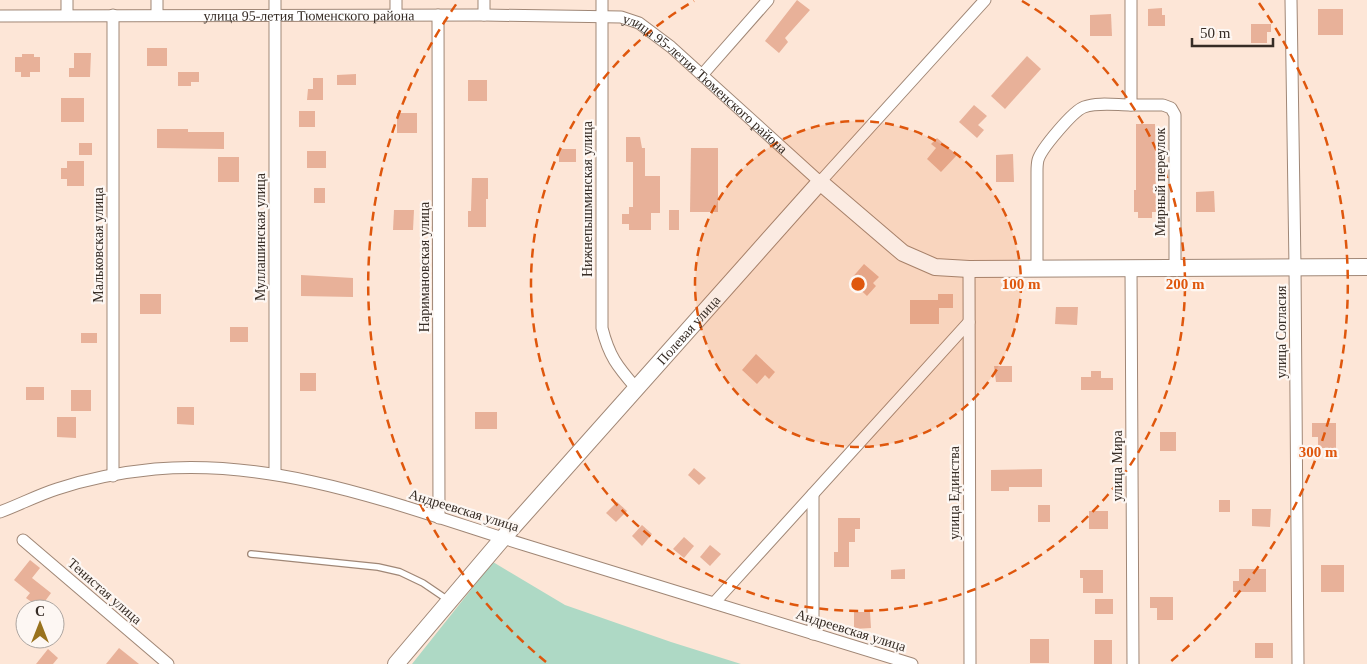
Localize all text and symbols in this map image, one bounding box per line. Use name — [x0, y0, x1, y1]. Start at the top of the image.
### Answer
street label: улица 95-летия Тюменского района — [204, 8, 415, 24]
street label: улица 95-летия Тюменского района — [621, 11, 791, 157]
scale bar — [1192, 15, 1273, 47]
text: 50 m — [1200, 25, 1231, 41]
street label: Нижнепышминская улица — [580, 120, 595, 277]
street label: Мирный переулок — [1153, 128, 1168, 236]
street label: Муллашинская улица — [253, 172, 268, 301]
street label: Мальковская улица — [91, 187, 106, 303]
street label: Наримановская улица — [417, 201, 432, 332]
centre of rings — [849, 275, 867, 293]
text: 100 m — [1002, 276, 1041, 292]
text: 200 m — [1166, 276, 1205, 292]
street label: улица Согласия — [1274, 285, 1289, 378]
street label: Полевая улица — [654, 292, 724, 368]
street label: улица Мира — [1110, 430, 1125, 502]
text: 300 m — [1299, 444, 1338, 460]
street label: улица Единства — [947, 445, 962, 540]
street label: Андреевская улица — [407, 487, 521, 535]
street label: Тенистая улица — [65, 555, 145, 628]
north arrow — [15, 599, 65, 649]
text: С — [35, 604, 45, 619]
street label: Андреевская улица — [794, 607, 908, 655]

